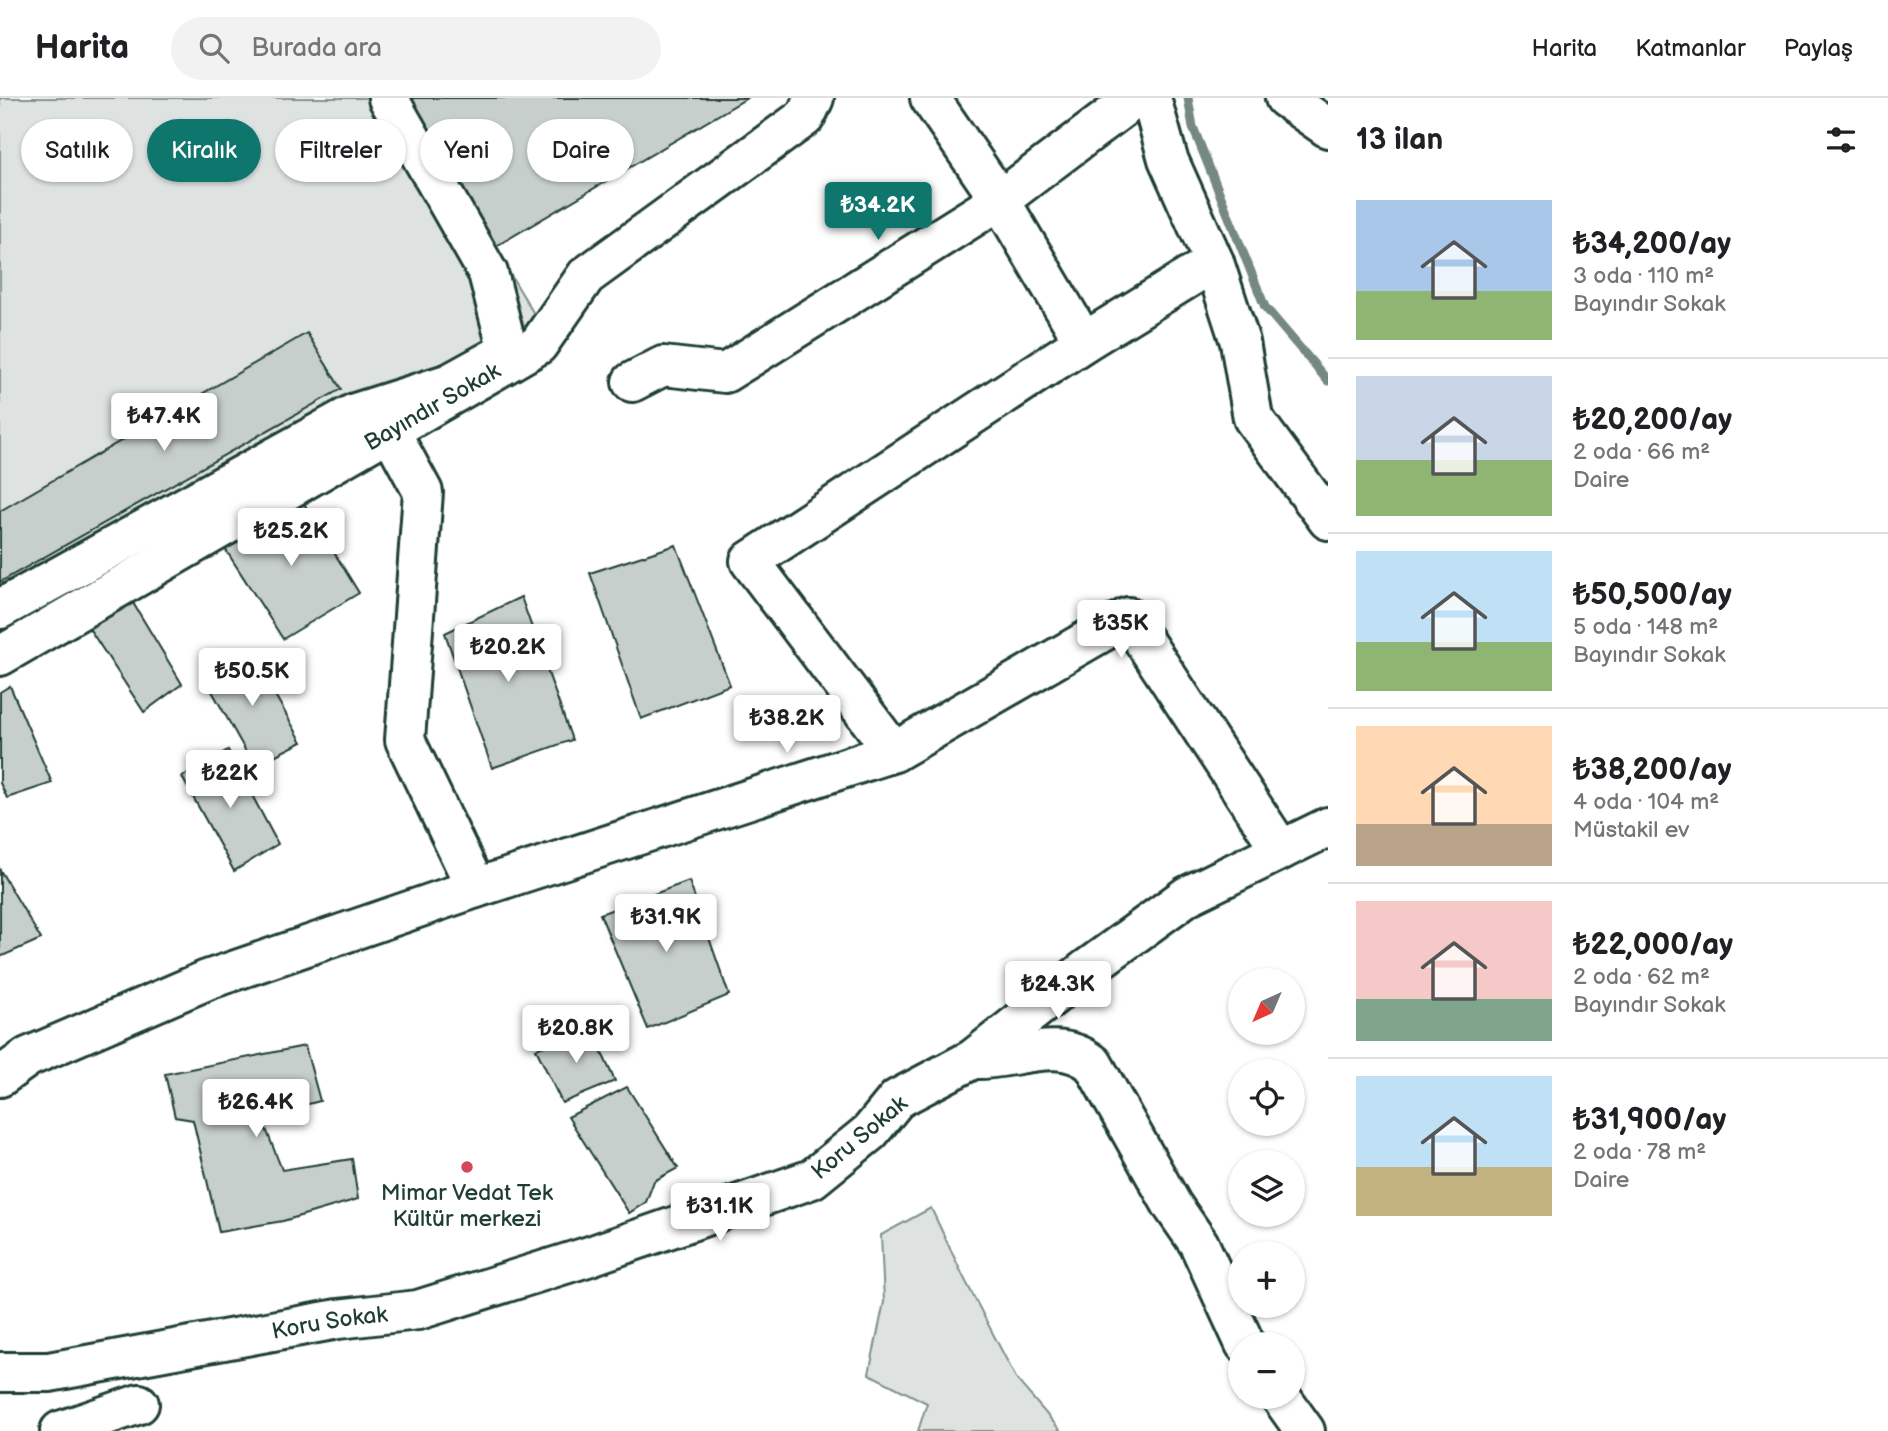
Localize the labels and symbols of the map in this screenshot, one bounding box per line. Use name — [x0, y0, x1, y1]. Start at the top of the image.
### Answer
pin: ₺34.2K — [821, 183, 935, 242]
street label: Bayındır Sokak — [359, 356, 506, 457]
pin: ₺47.4K — [107, 394, 221, 453]
pin: ₺25.2K — [234, 508, 348, 568]
pin: ₺35K — [1080, 601, 1162, 660]
pin: ₺20.2K — [451, 624, 565, 684]
pin: ₺50.5K — [195, 648, 309, 708]
pin: ₺38.2K — [730, 696, 844, 755]
pin: ₺22K — [189, 750, 271, 810]
pin: ₺31.9K — [609, 894, 723, 954]
pin: ₺24.3K — [1001, 962, 1115, 1021]
north arrow — [1228, 968, 1306, 1045]
pin: ₺20.8K — [519, 1006, 633, 1065]
pin: ₺26.4K — [199, 1080, 313, 1139]
street label: Koru Sokak — [806, 1089, 914, 1186]
marker: Mimar Vedat Tek Kültür merkezi — [459, 1159, 475, 1175]
place label: Mimar Vedat Tek Kültür merkezi — [381, 1179, 554, 1233]
pin: ₺31.1K — [663, 1184, 777, 1243]
street label: Koru Sokak — [270, 1300, 390, 1346]

